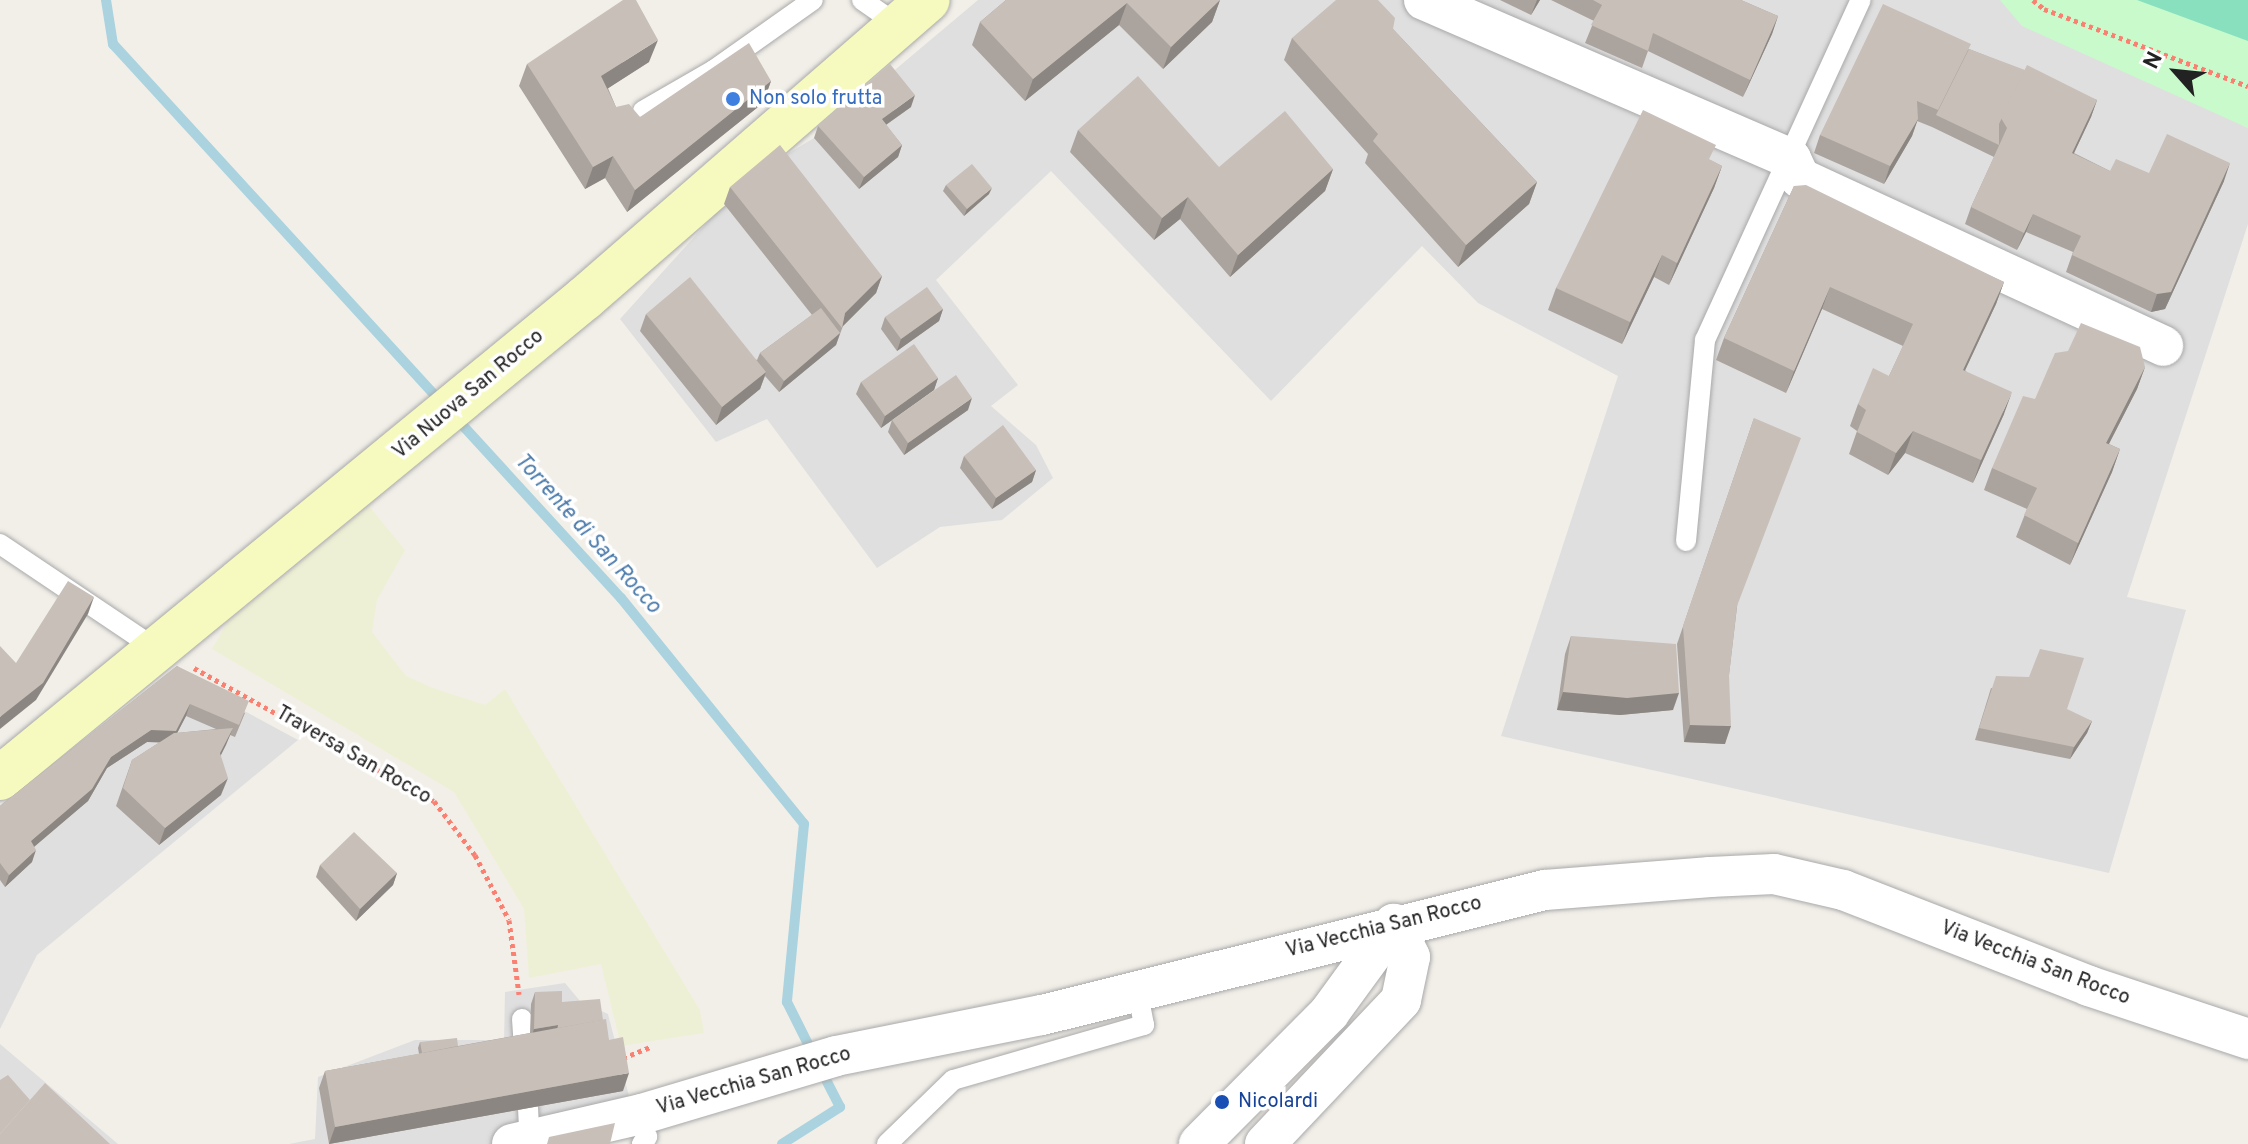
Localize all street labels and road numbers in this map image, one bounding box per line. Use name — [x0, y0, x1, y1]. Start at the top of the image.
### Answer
street label: Via Nuova San Rocco — [389, 325, 549, 465]
street label: Traversa San Rocco — [271, 702, 435, 810]
street label: Via Vecchia San Rocco — [1283, 892, 1485, 964]
street label: Via Vecchia San Rocco — [1937, 917, 2133, 1011]
street label: Via Vecchia San Rocco — [654, 1043, 854, 1121]

